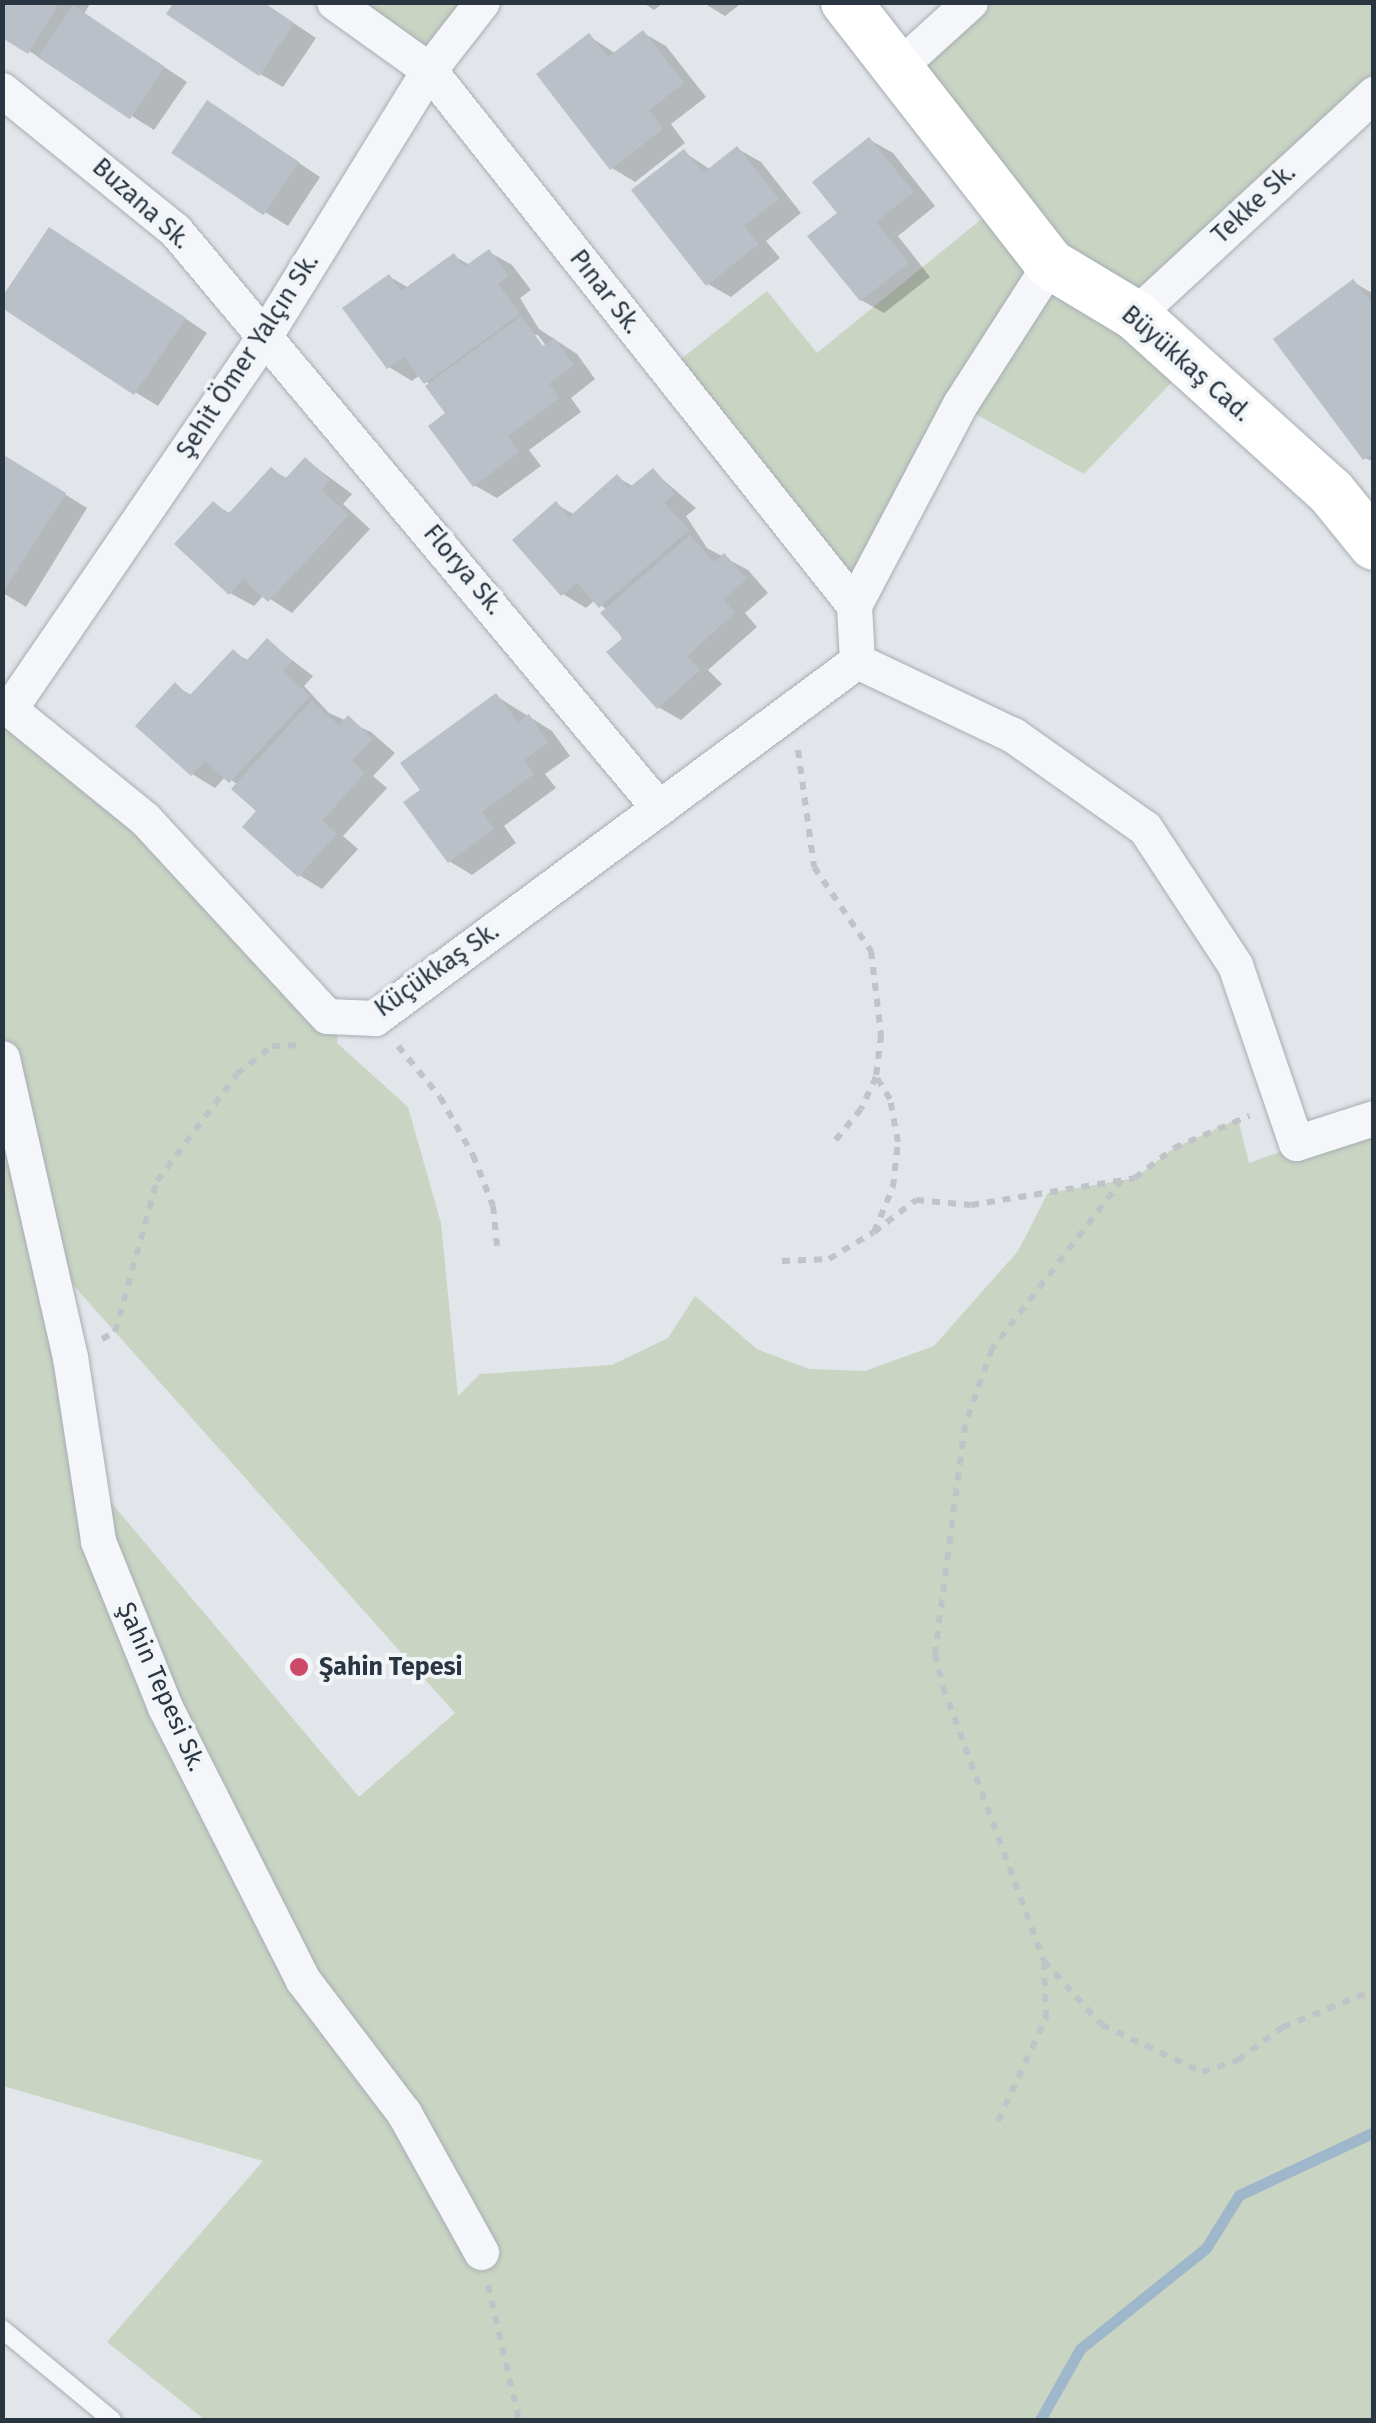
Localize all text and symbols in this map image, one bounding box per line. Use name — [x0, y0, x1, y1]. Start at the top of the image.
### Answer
street label: Buzana Sk. — [86, 152, 196, 256]
street label: Tekke Sk. — [1206, 158, 1302, 250]
street label: Pınar Sk. — [563, 244, 647, 340]
street label: Şehit Ömer Yalçın Sk. — [171, 248, 325, 464]
street label: Büyükkaş Cad. — [1115, 300, 1257, 428]
street label: Florya Sk. — [417, 519, 509, 621]
street label: Küçükkaş Sk. — [369, 916, 505, 1024]
street label: Şahin Tepesi Sk. — [110, 1598, 212, 1776]
place label: Şahin Tepesi — [319, 1652, 463, 1682]
marker: Şahin Tepesi — [288, 1656, 310, 1678]

